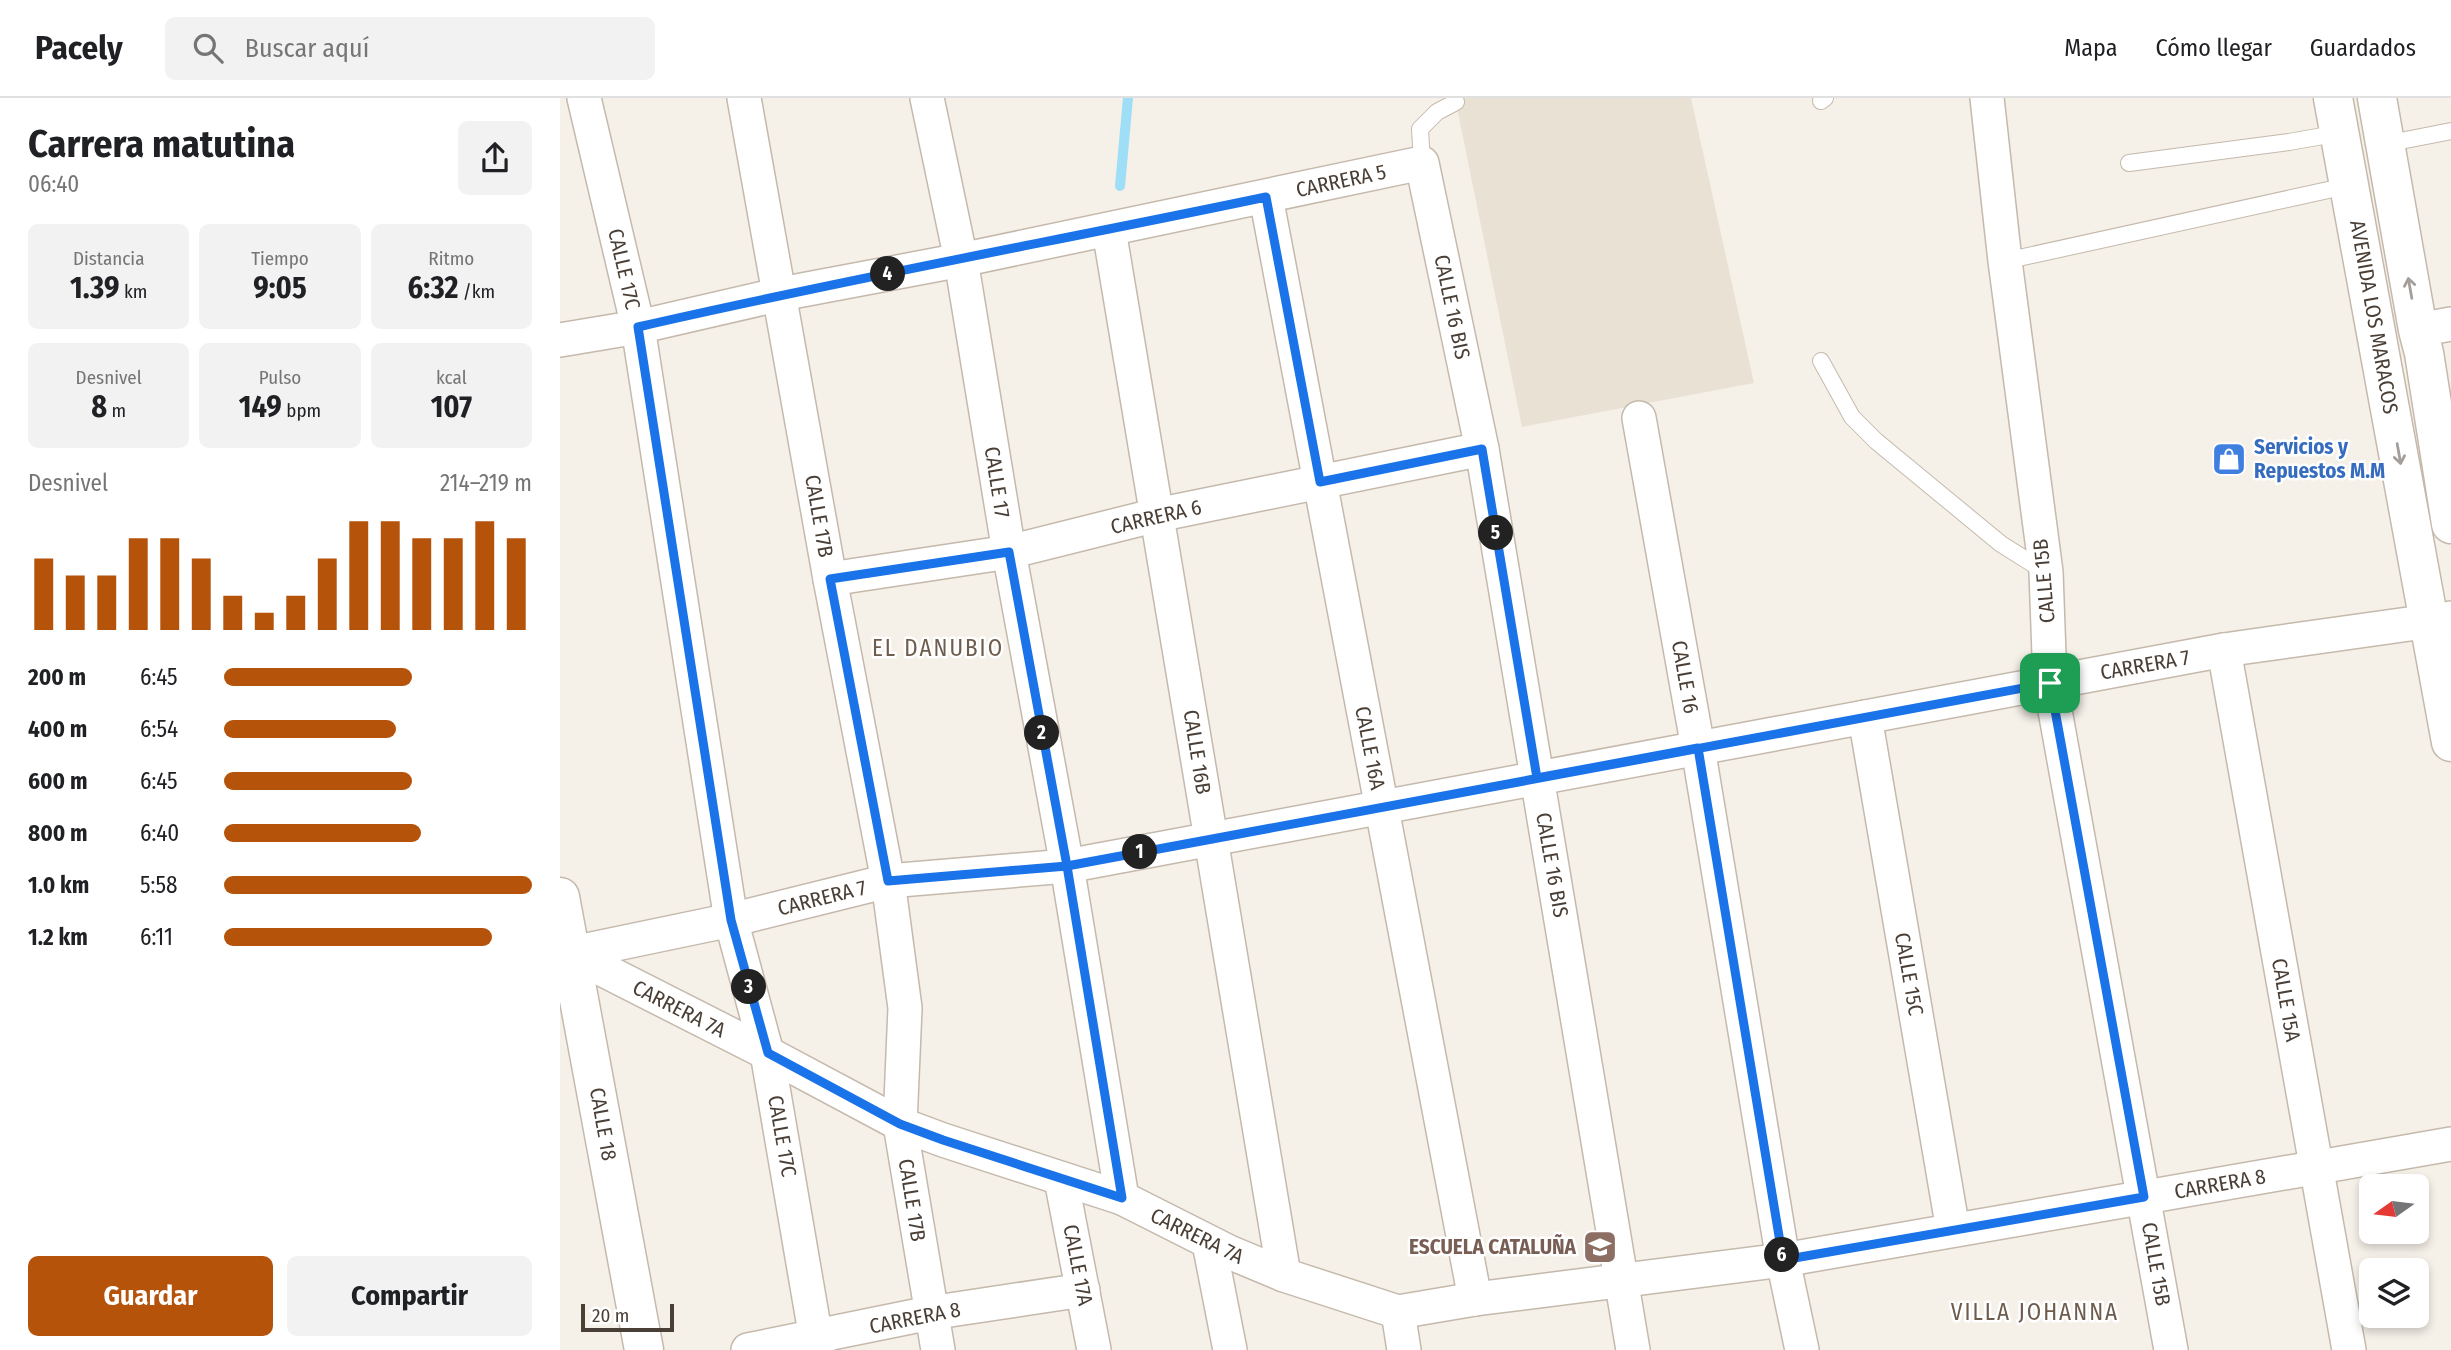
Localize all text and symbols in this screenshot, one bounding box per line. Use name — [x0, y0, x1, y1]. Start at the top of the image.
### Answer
search box — [165, 17, 655, 80]
text: Pacely — [35, 28, 123, 68]
icon: search — [189, 29, 227, 67]
text: Buscar aquí — [245, 33, 369, 64]
text: Mapa — [2064, 34, 2117, 62]
text: Cómo llegar — [2155, 34, 2272, 62]
text: Guardados — [2310, 34, 2416, 62]
text: Carrera matutina — [28, 121, 295, 167]
button: share — [458, 121, 532, 195]
street label: CARRERA 5 — [1294, 159, 1388, 203]
text: 06:40 — [28, 170, 79, 198]
street label: AVENIDA LOS MARACOS — [2344, 218, 2404, 416]
street label: CALLE 17C — [602, 226, 646, 312]
text: Distancia — [73, 247, 144, 270]
text: Tiempo — [251, 247, 309, 270]
text: Ritmo — [428, 247, 474, 270]
street label: CALLE 16 BIS — [1428, 252, 1476, 362]
pin: 4 — [870, 256, 906, 292]
text: 4 — [883, 262, 892, 285]
text: 1.39 — [70, 270, 119, 306]
text: 9:05 — [253, 270, 307, 306]
text: 6:32 — [407, 270, 458, 306]
one-way arrow — [2403, 277, 2416, 300]
text: km — [119, 280, 147, 303]
text: /km — [458, 280, 495, 303]
text: Desnivel — [76, 366, 142, 389]
text: Pulso — [259, 366, 301, 389]
text: kcal — [436, 366, 467, 389]
text: 8 — [91, 389, 107, 425]
text: 149 — [239, 389, 282, 425]
text: 107 — [431, 389, 472, 425]
text: m — [107, 399, 126, 422]
text: bpm — [282, 399, 321, 422]
place label: Servicios y Repuestos M.M — [2254, 434, 2385, 484]
shop icon: Servicios y Repuestos M.M — [2210, 440, 2248, 478]
one-way arrow — [2393, 442, 2406, 465]
street label: CALLE 17 — [979, 445, 1015, 519]
text: Desnivel — [28, 469, 108, 497]
text: 214–219 m — [440, 469, 532, 497]
street label: CALLE 17B — [799, 473, 839, 559]
street label: CARRERA 6 — [1108, 494, 1204, 540]
pin: 5 — [1478, 516, 1514, 550]
text: 5 — [1491, 521, 1500, 544]
street label: CALLE 15B — [2027, 538, 2061, 624]
district label: EL DANUBIO — [872, 634, 1004, 662]
street label: CALLE 16 — [1666, 638, 1704, 716]
street label: CARRERA 7 — [2098, 644, 2192, 686]
pin — [2020, 653, 2080, 713]
text: 200 m — [28, 663, 86, 691]
text: 6:45 — [140, 663, 178, 691]
icon: arrive — [2031, 664, 2069, 702]
street label: CALLE 16A — [1349, 704, 1391, 792]
street label: CALLE 16B — [1177, 708, 1217, 796]
text: 400 m — [28, 715, 87, 743]
text: 6:54 — [140, 715, 178, 743]
pin: 2 — [1024, 716, 1060, 750]
text: 2 — [1037, 721, 1046, 744]
text: 600 m — [28, 767, 87, 795]
text: 6:45 — [140, 767, 178, 795]
street label: CALLE 16 BIS — [1530, 811, 1574, 919]
text: 800 m — [28, 819, 88, 847]
text: 6:40 — [140, 819, 179, 847]
pin: 1 — [1122, 834, 1158, 870]
text: 1 — [1135, 840, 1144, 863]
text: 1.0 km — [28, 871, 89, 899]
text: 5:58 — [140, 871, 178, 899]
street label: CARRERA 7 — [775, 874, 869, 922]
text: 1.2 km — [28, 923, 88, 951]
text: 6:11 — [140, 923, 173, 951]
street label: CALLE 15C — [1889, 931, 1929, 1018]
street label: CALLE 15A — [2266, 956, 2306, 1044]
pin: 3 — [732, 970, 766, 1004]
street label: CARRERA 7A — [628, 975, 730, 1043]
text: 3 — [744, 975, 753, 998]
street label: CALLE 18 — [584, 1085, 622, 1163]
street label: CALLE 17C — [762, 1093, 802, 1179]
street label: CALLE 17B — [893, 1157, 931, 1243]
street label: CARRERA 8 — [2172, 1163, 2268, 1205]
north arrow — [2359, 1174, 2429, 1244]
map controls — [2359, 1174, 2429, 1328]
street label: CARRERA 7A — [1146, 1202, 1248, 1270]
street label: CALLE 15B — [2136, 1220, 2176, 1308]
street label: CALLE 17A — [1057, 1222, 1099, 1308]
school or university icon: ESCUELA CATALUÑA — [1581, 1228, 1619, 1266]
place label: ESCUELA CATALUÑA — [1409, 1234, 1577, 1260]
pin: 6 — [1764, 1238, 1800, 1272]
text: 6 — [1777, 1243, 1786, 1266]
button: Guardar — [28, 1256, 273, 1336]
button: Compartir — [287, 1256, 532, 1336]
button: layers — [2359, 1258, 2429, 1328]
street label: CARRERA 8 — [867, 1296, 963, 1340]
district label: VILLA JOHANNA — [1951, 1298, 2119, 1326]
scale bar — [581, 1301, 674, 1333]
text: 20 m — [592, 1304, 629, 1327]

